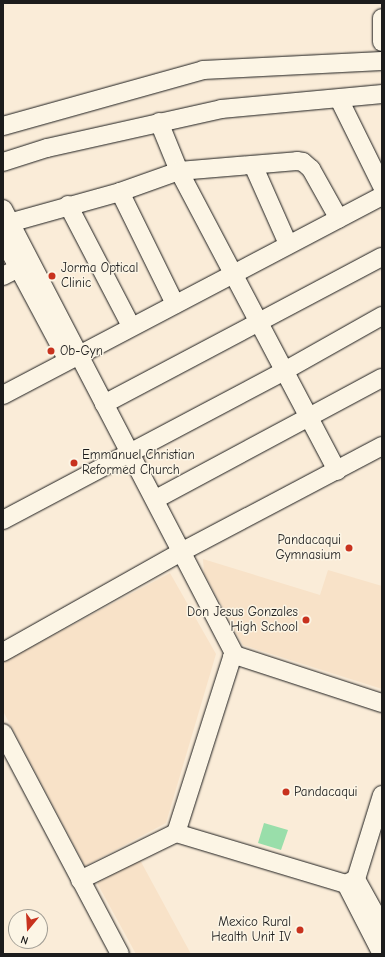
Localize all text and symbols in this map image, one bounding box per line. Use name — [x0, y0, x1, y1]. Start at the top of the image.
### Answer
place label: Jorma Optical Clinic — [61, 261, 138, 292]
marker: Jorma Optical Clinic — [46, 270, 58, 282]
place label: Ob-Gyn — [60, 343, 103, 359]
marker: Ob-Gyn — [45, 345, 57, 357]
place label: Emmanuel Christian Reformed Church — [82, 448, 195, 479]
marker: Emmanuel Christian Reformed Church — [69, 458, 79, 468]
place label: Pandacaqui Gymnasium — [275, 533, 341, 564]
marker: Pandacaqui Gymnasium — [344, 543, 354, 553]
place label: Don Jesus Gonzales High School — [187, 605, 298, 636]
marker: Don Jesus Gonzales High School — [301, 615, 311, 625]
place label: Pandacaqui — [294, 784, 358, 800]
marker: Pandacaqui — [281, 787, 291, 797]
north arrow — [8, 909, 48, 949]
place label: Mexico Rural Health Unit IV — [211, 915, 291, 946]
marker: Mexico Rural Health Unit IV — [294, 924, 306, 936]
text: N — [19, 933, 30, 947]

